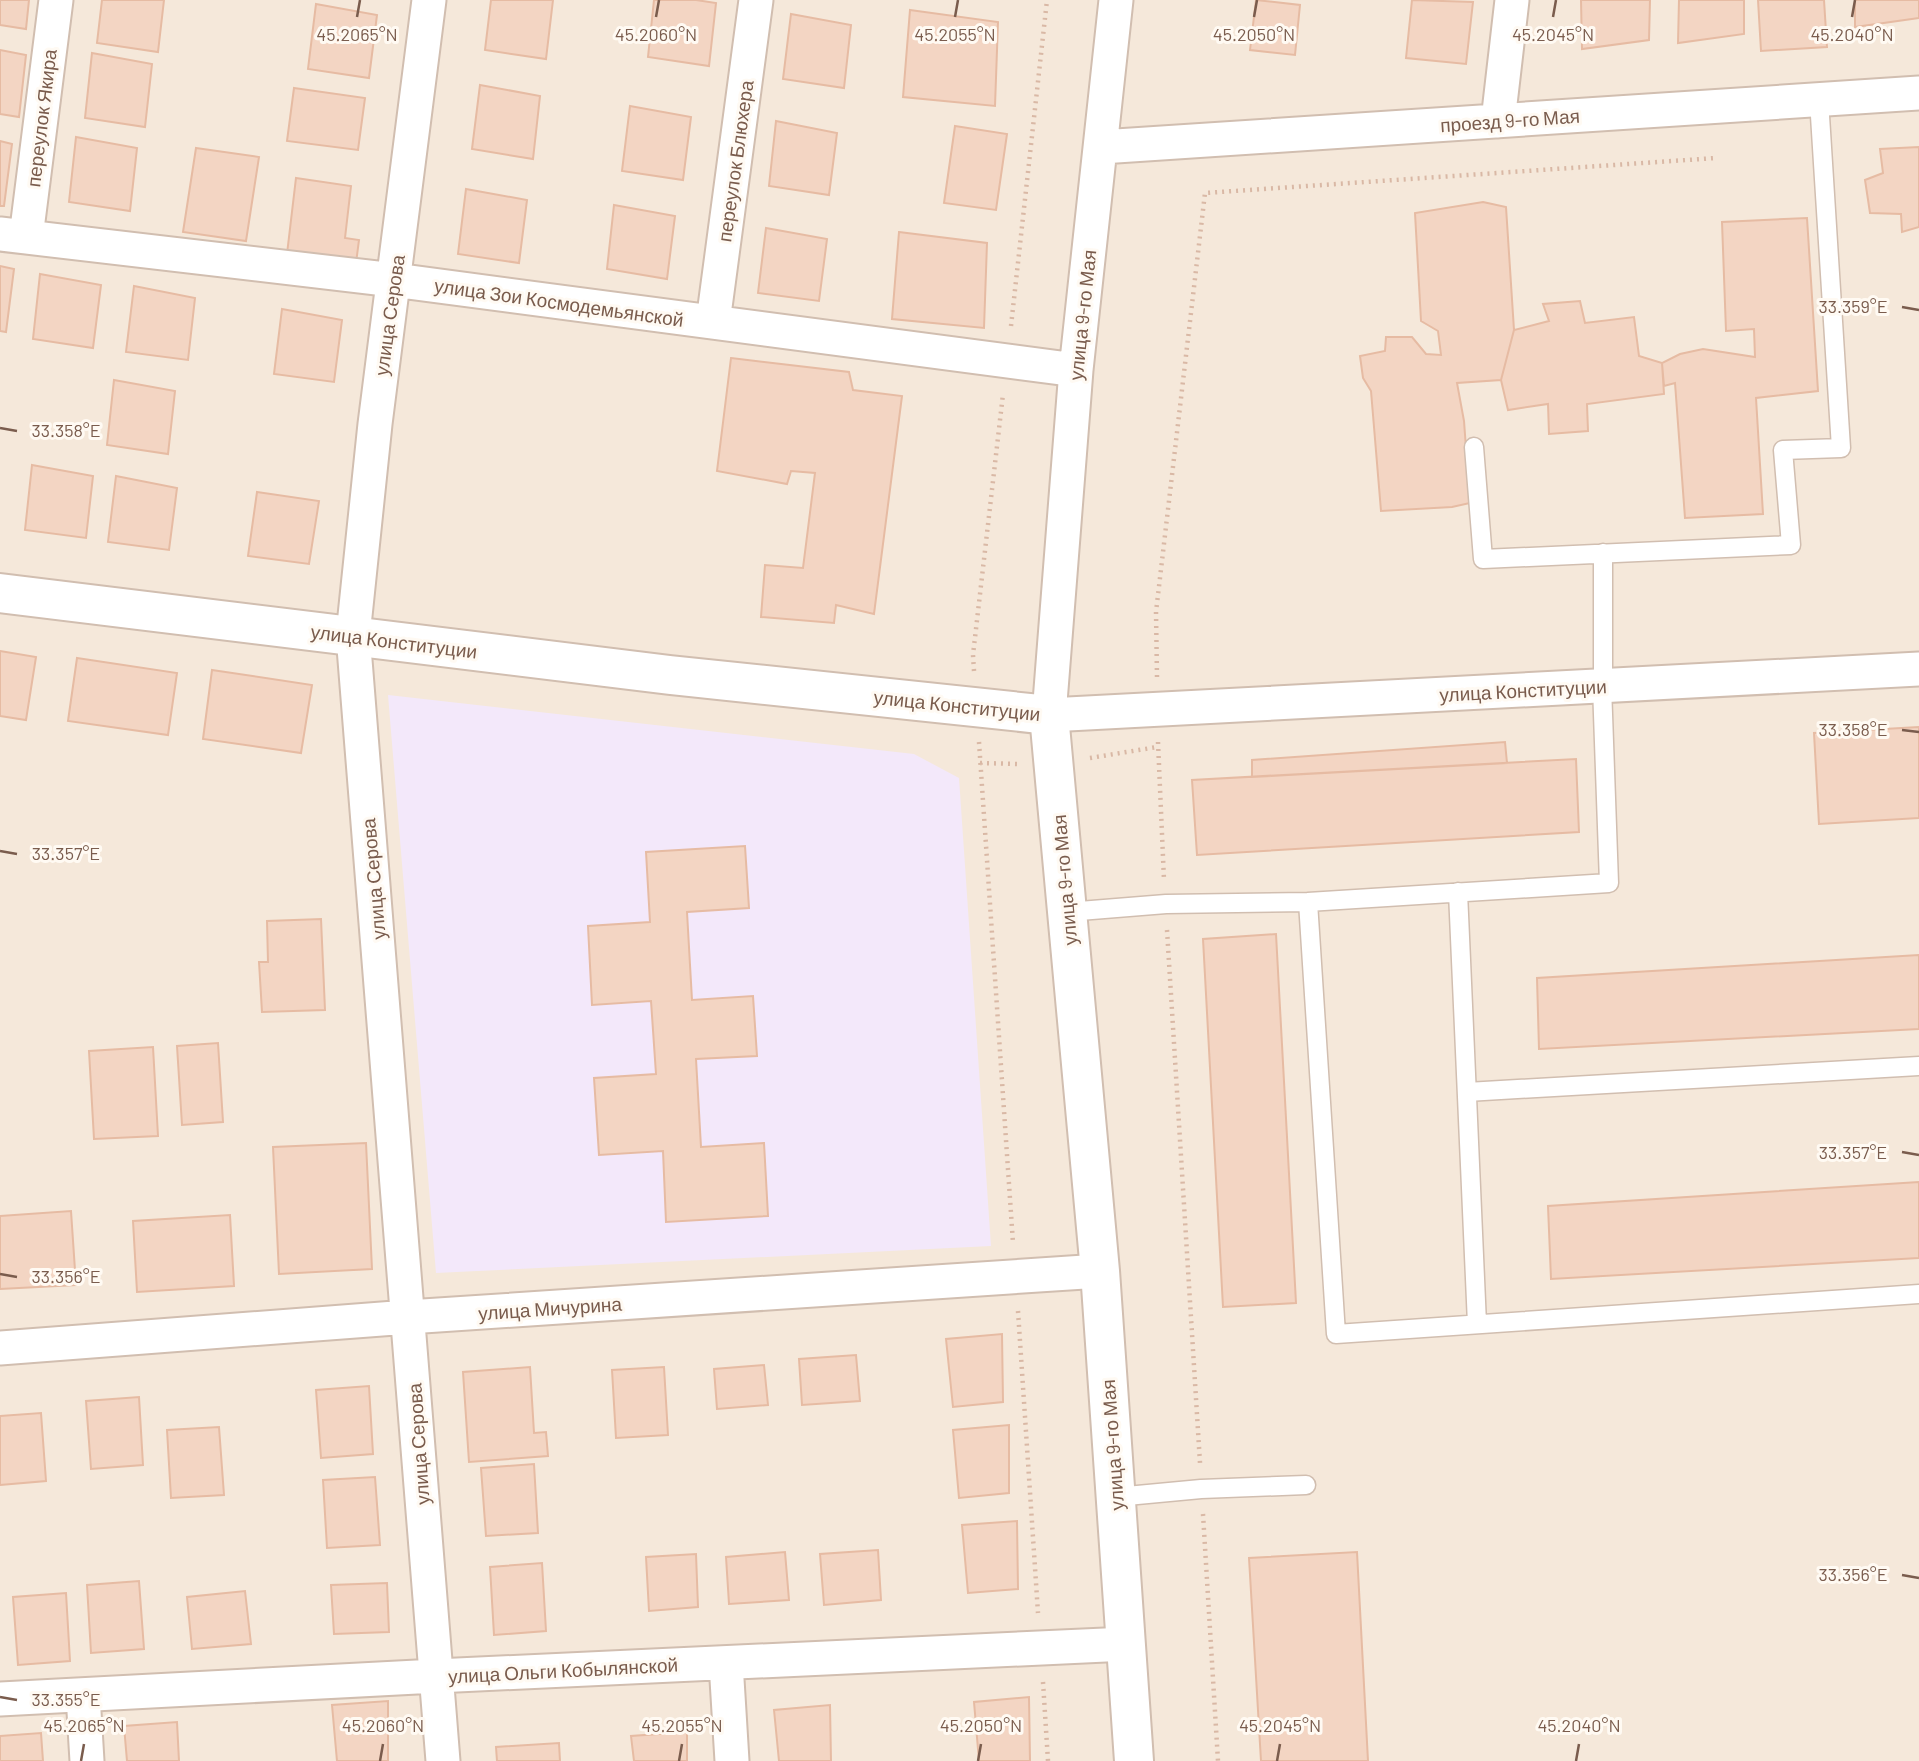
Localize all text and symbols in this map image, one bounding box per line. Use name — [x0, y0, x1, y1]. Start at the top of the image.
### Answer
text: 45.2065°N — [316, 23, 398, 45]
text: 45.2060°N — [615, 23, 697, 45]
text: 45.2055°N — [914, 23, 996, 45]
text: 45.2050°N — [1213, 23, 1295, 45]
text: 45.2045°N — [1512, 23, 1594, 45]
text: 45.2040°N — [1810, 23, 1894, 45]
street label: переулок Якира — [21, 47, 61, 188]
street label: переулок Блюхера — [712, 78, 758, 243]
street label: проезд 9-го Мая — [1439, 104, 1581, 136]
street label: улица 9-го Мая — [1064, 249, 1100, 381]
street label: улица Серова — [369, 253, 409, 377]
street label: улица Зои Космодемьянской — [433, 273, 685, 331]
text: 33.359°E — [1818, 295, 1888, 317]
text: 33.358°E — [31, 419, 101, 441]
street label: улица Конституции — [309, 619, 479, 663]
street label: улица Конституции — [1439, 674, 1607, 706]
street label: улица Конституции — [873, 685, 1041, 725]
text: 33.358°E — [1818, 718, 1888, 740]
street label: улица 9-го Мая — [1047, 814, 1081, 946]
street label: улица Серова — [356, 817, 390, 941]
text: 33.357°E — [32, 842, 100, 864]
text: 33.357°E — [1819, 1141, 1887, 1163]
text: 33.356°E — [31, 1265, 101, 1287]
street label: улица Мичурина — [477, 1291, 623, 1324]
street label: улица 9-го Мая — [1096, 1379, 1128, 1511]
street label: улица Серова — [402, 1382, 434, 1506]
text: 33.356°E — [1818, 1563, 1888, 1585]
street label: улица Ольги Кобылянской — [447, 1652, 679, 1688]
text: 33.355°E — [31, 1688, 101, 1710]
text: 45.2065°N — [43, 1714, 125, 1736]
text: 45.2060°N — [342, 1714, 424, 1736]
text: 45.2055°N — [641, 1714, 723, 1736]
text: 45.2050°N — [940, 1714, 1022, 1736]
text: 45.2045°N — [1239, 1714, 1321, 1736]
text: 45.2040°N — [1537, 1714, 1621, 1736]

